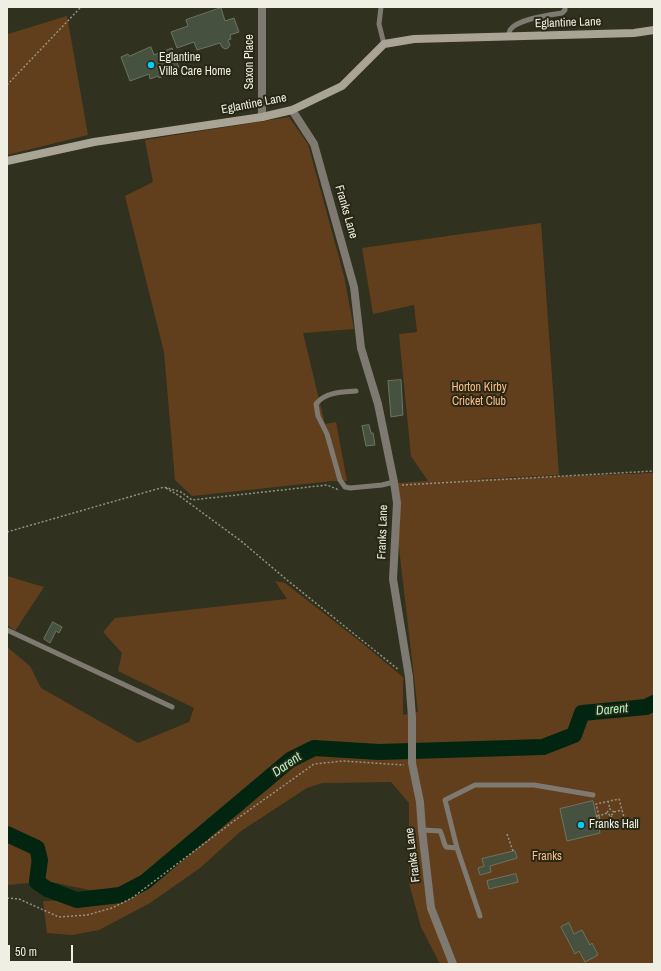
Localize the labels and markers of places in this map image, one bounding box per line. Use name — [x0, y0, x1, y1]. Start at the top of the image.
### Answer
place label: Eglantine Villa Care Home — [159, 51, 231, 79]
marker: Eglantine Villa Care Home — [146, 60, 156, 70]
place label: Franks Hall — [589, 818, 639, 832]
marker: Franks Hall — [576, 820, 586, 830]

